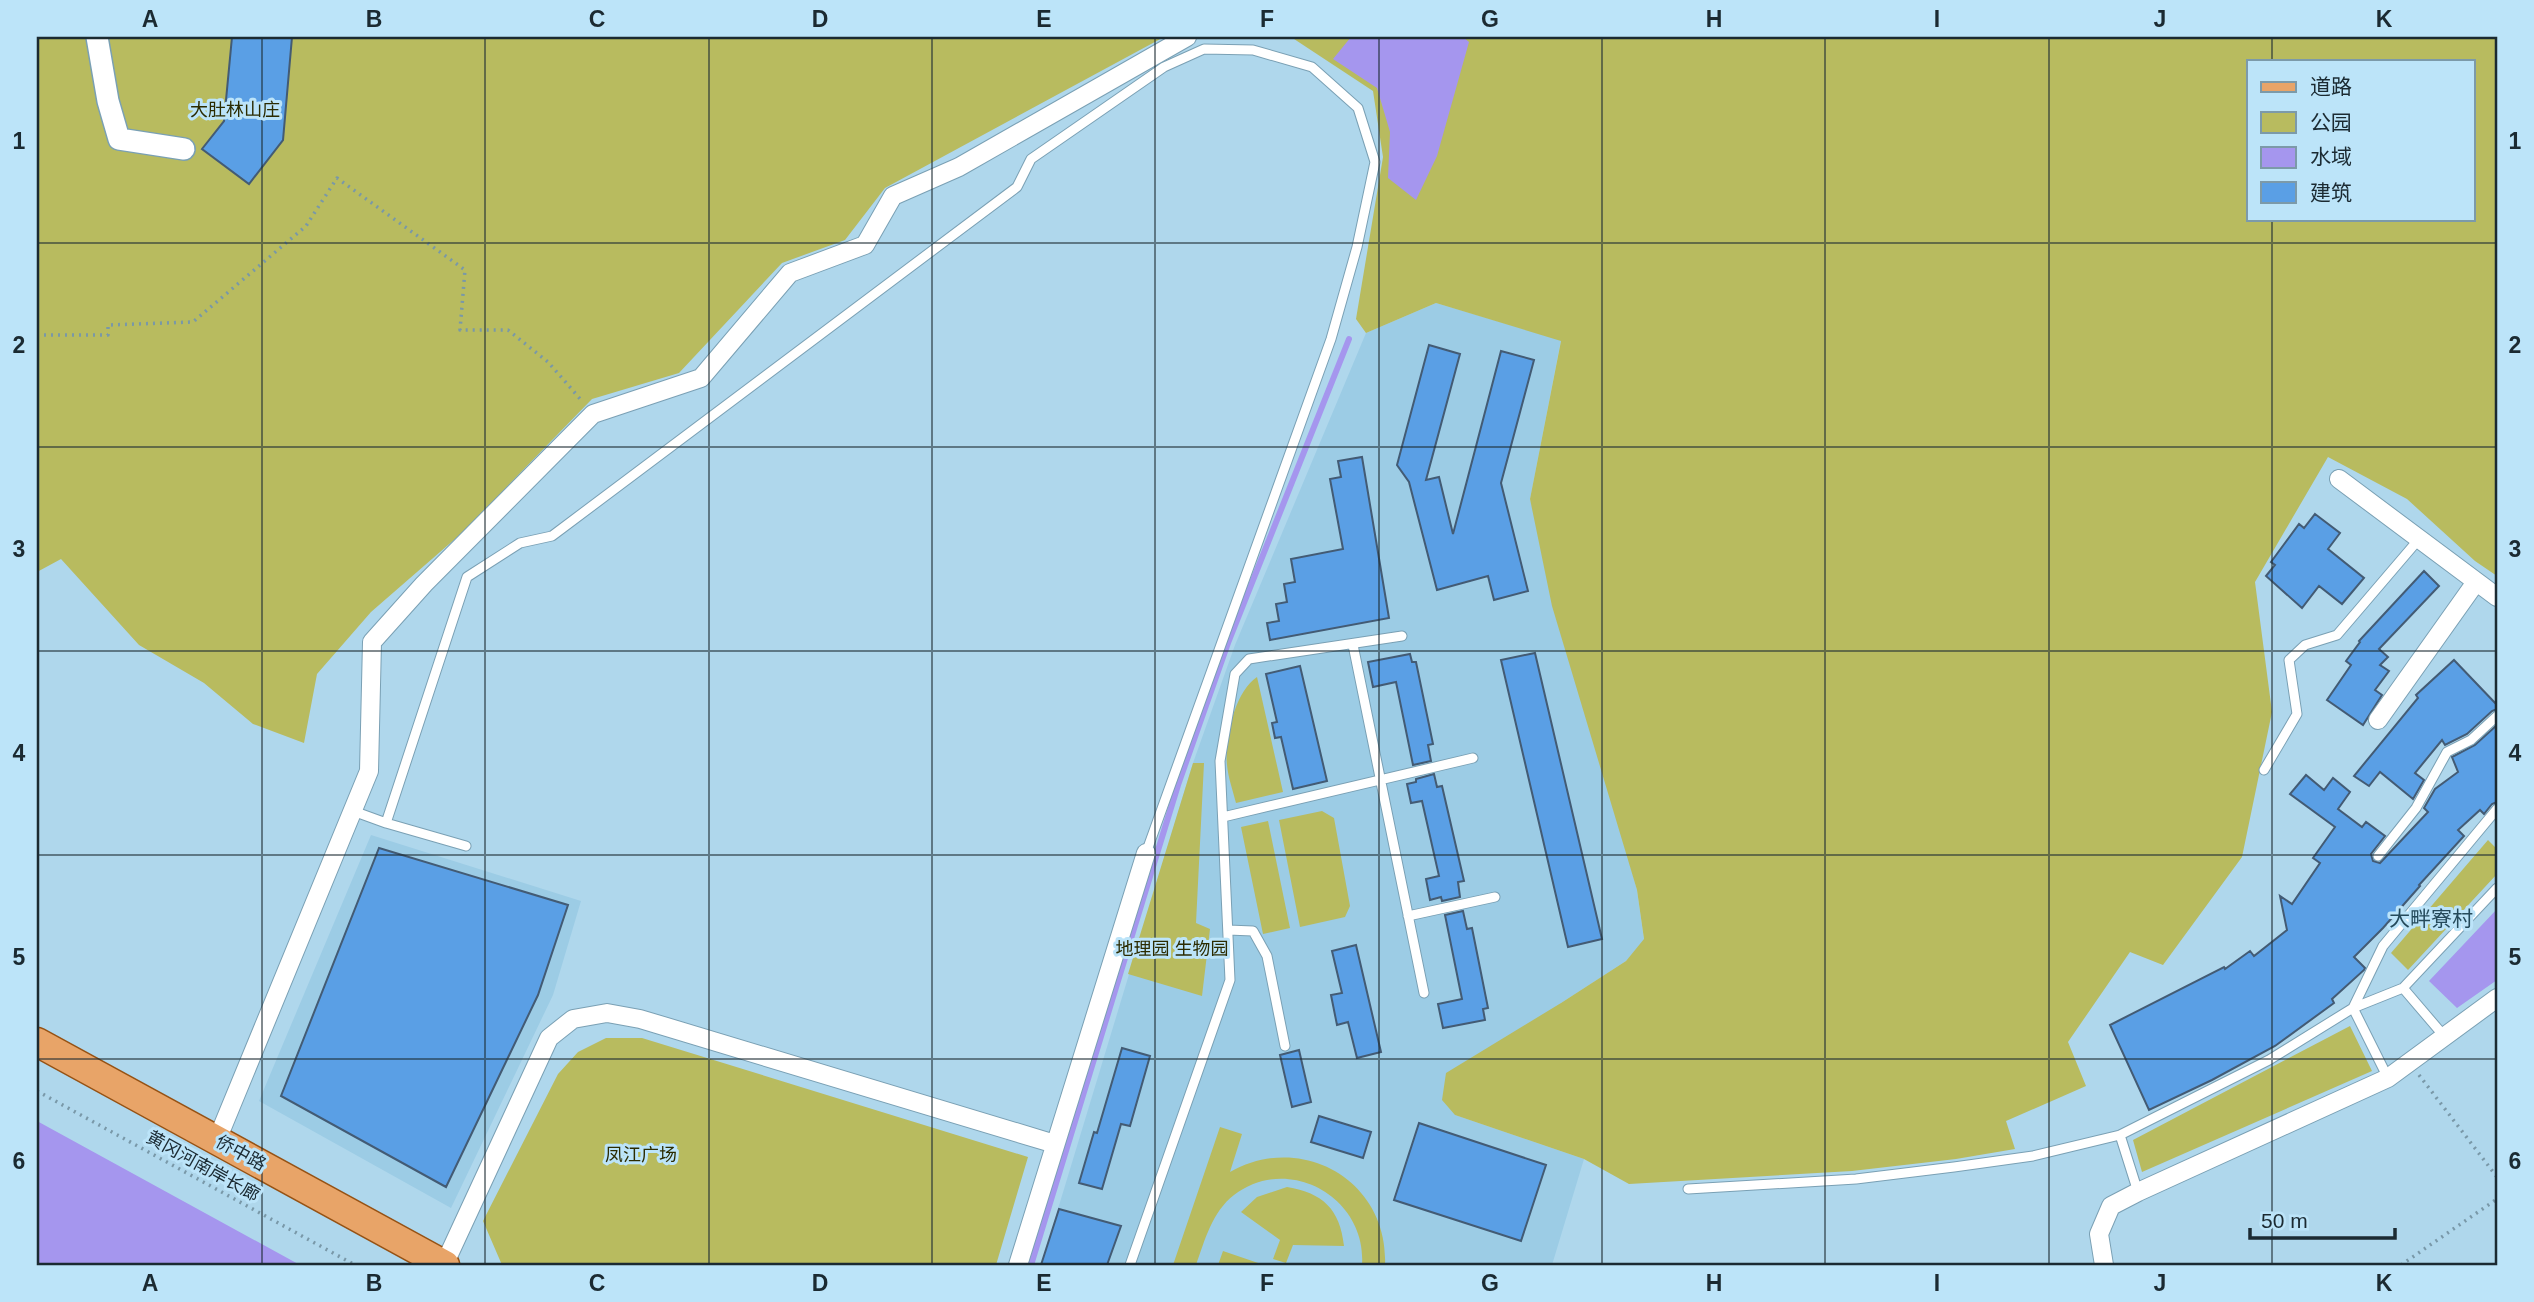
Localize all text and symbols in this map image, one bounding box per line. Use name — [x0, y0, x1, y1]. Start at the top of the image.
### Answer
text: A — [142, 6, 158, 32]
text: B — [366, 6, 382, 32]
text: C — [589, 6, 605, 32]
text: D — [812, 6, 828, 32]
text: E — [1036, 6, 1052, 32]
text: F — [1260, 6, 1274, 32]
text: G — [1481, 6, 1499, 32]
text: H — [1706, 6, 1722, 32]
text: I — [1934, 6, 1940, 32]
text: J — [2154, 6, 2166, 32]
text: K — [2376, 6, 2393, 32]
legend — [2247, 60, 2474, 220]
text: 道路 — [2310, 75, 2352, 98]
park label: 大肚林山庄 — [190, 100, 280, 120]
text: 公园 — [2310, 111, 2352, 134]
text: 1 — [13, 128, 26, 154]
text: 1 — [2509, 128, 2522, 154]
text: 水域 — [2310, 145, 2352, 168]
text: 建筑 — [2310, 181, 2352, 204]
text: 2 — [13, 332, 25, 358]
text: 2 — [2509, 332, 2521, 358]
text: 3 — [13, 536, 25, 562]
text: 3 — [2509, 536, 2521, 562]
text: 4 — [13, 740, 26, 766]
text: 4 — [2509, 740, 2522, 766]
district label: 大畔寮村 — [2389, 907, 2473, 930]
park label: 地理园 生物园 — [1115, 939, 1229, 959]
text: 5 — [13, 944, 26, 970]
text: 5 — [2509, 944, 2522, 970]
street label: 黄冈河南岸长廊 — [143, 1127, 263, 1205]
street label: 侨中路 — [213, 1131, 269, 1175]
park label: 凤江广场 — [605, 1145, 677, 1165]
text: 6 — [13, 1148, 25, 1174]
text: 6 — [2509, 1148, 2521, 1174]
scale bar — [2250, 1197, 2396, 1241]
text: 50 m — [2261, 1209, 2308, 1232]
text: A — [142, 1270, 158, 1296]
text: B — [366, 1270, 382, 1296]
text: C — [589, 1270, 605, 1296]
text: D — [812, 1270, 828, 1296]
text: E — [1036, 1270, 1052, 1296]
text: F — [1260, 1270, 1274, 1296]
text: G — [1481, 1270, 1499, 1296]
text: H — [1706, 1270, 1722, 1296]
text: I — [1934, 1270, 1940, 1296]
text: J — [2154, 1270, 2166, 1296]
text: K — [2376, 1270, 2393, 1296]

